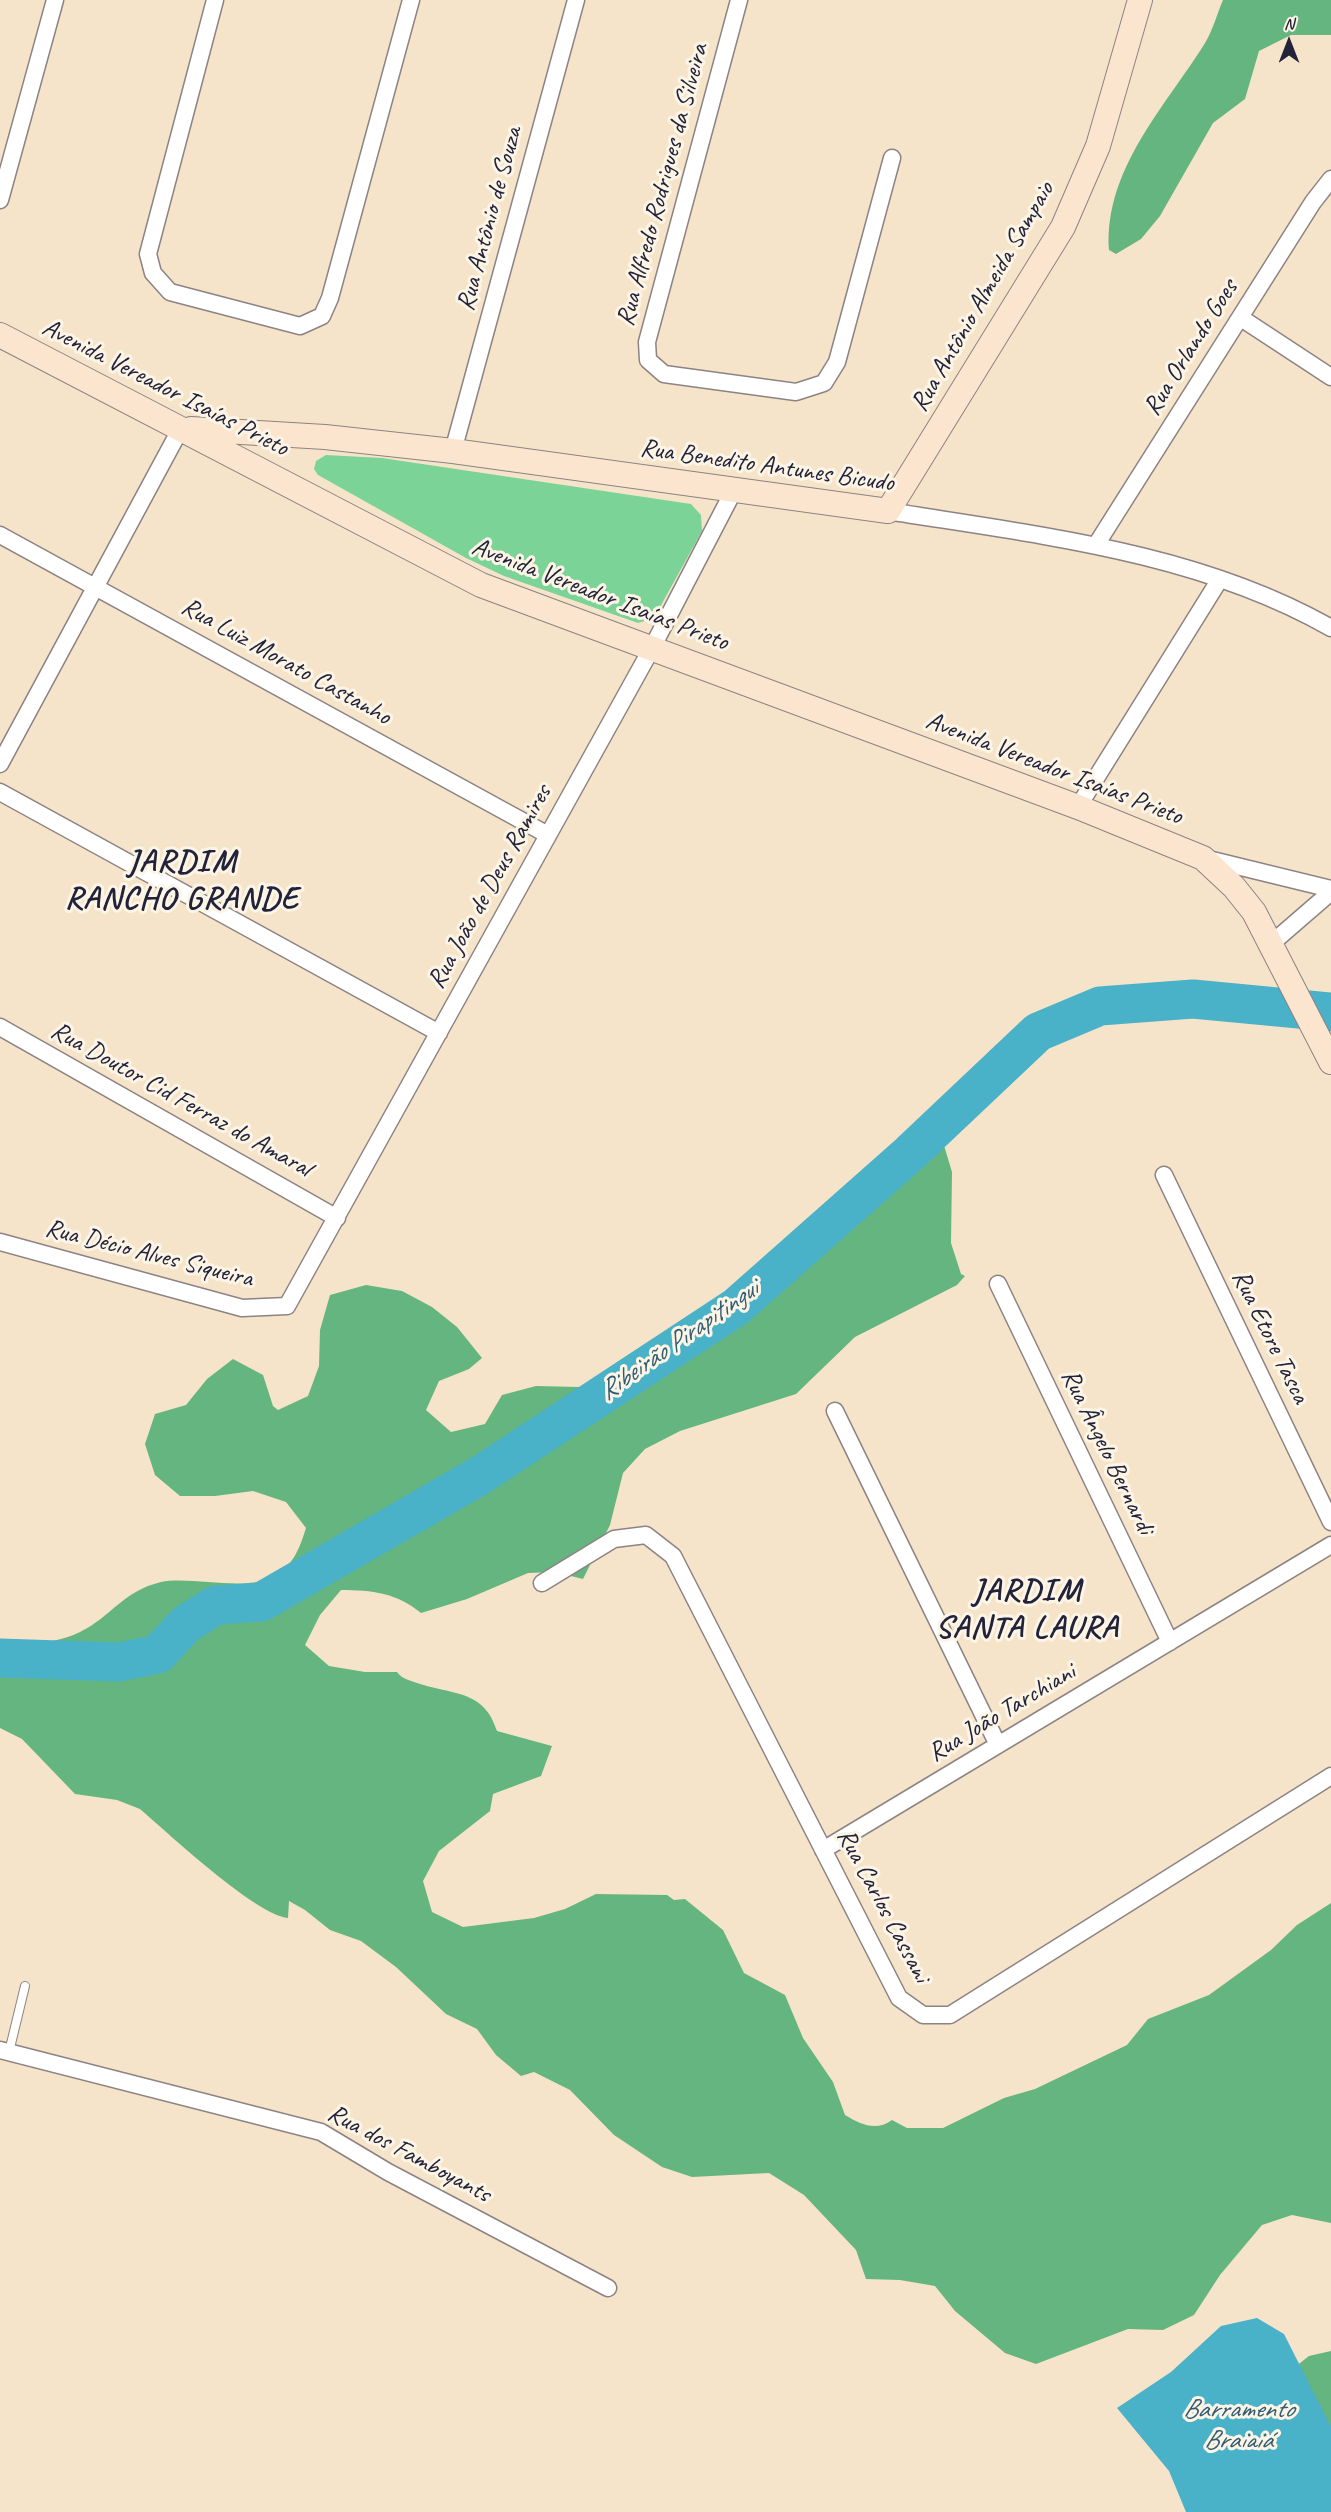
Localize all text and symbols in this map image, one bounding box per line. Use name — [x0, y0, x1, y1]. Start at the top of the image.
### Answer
north arrow — [1259, 12, 1319, 72]
text: N — [1284, 14, 1294, 34]
street label: Rua Alfredo Rodrigues da Silveira — [610, 41, 716, 329]
street label: Rua Antônio de Souza — [450, 124, 530, 314]
street label: Rua Antônio Almeida Sampaio — [904, 177, 1062, 417]
street label: Rua Orlando Goes — [1137, 274, 1245, 422]
street label: Avenida Vereador Isaías Prieto — [37, 312, 293, 464]
street label: Rua Benedito Antunes Bicudo — [638, 433, 896, 499]
street label: Avenida Vereador Isaías Prieto — [467, 532, 733, 658]
street label: Rua Luiz Morato Castanho — [176, 591, 396, 733]
street label: Avenida Vereador Isaías Prieto — [921, 706, 1187, 832]
street label: Rua João de Deus Ramires — [421, 780, 559, 994]
district label: JARDIM RANCHO GRANDE — [67, 844, 297, 919]
street label: Rua Doutor Cid Ferraz do Amaral — [45, 1015, 317, 1185]
street label: Rua Décio Alves Siqueira — [42, 1213, 256, 1295]
street label: Rua Etore Tasca — [1224, 1265, 1316, 1409]
water label: Ribeirão Pirapitingui — [593, 1274, 765, 1408]
street label: Rua Ângelo Bernardi — [1054, 1364, 1160, 1540]
district label: JARDIM SANTA LAURA — [936, 1573, 1118, 1648]
street label: Rua João Tarchiani — [923, 1657, 1081, 1769]
street label: Rua Carlos Cassani — [829, 1824, 937, 1988]
street label: Rua dos Famboyants — [322, 2098, 496, 2210]
water label: Barramento Braiaiá — [1183, 2394, 1293, 2457]

